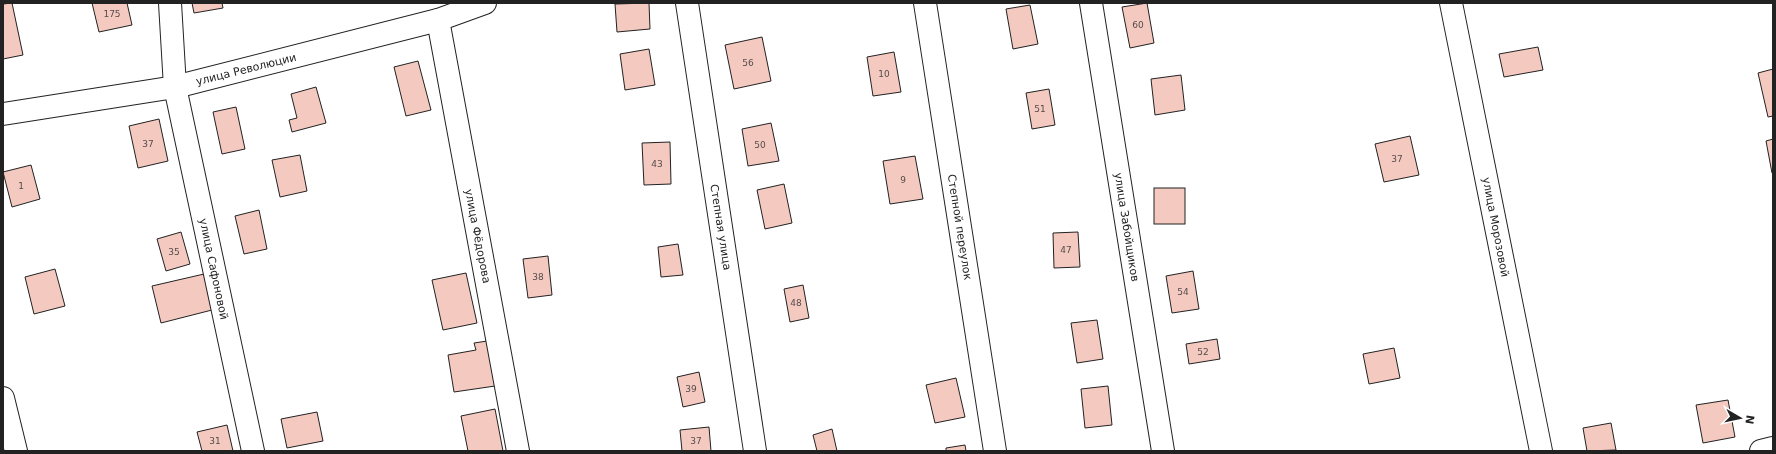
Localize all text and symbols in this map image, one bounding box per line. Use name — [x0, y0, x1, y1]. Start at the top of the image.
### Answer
house number: 175 — [103, 9, 121, 19]
house number: 60 — [1132, 20, 1144, 30]
street label: улица Революции — [195, 51, 298, 88]
house number: 56 — [742, 58, 754, 68]
house number: 10 — [878, 69, 890, 79]
house number: 51 — [1034, 104, 1046, 114]
house number: 37 — [142, 139, 154, 149]
house number: 50 — [754, 140, 766, 150]
house number: 37 — [1391, 154, 1403, 164]
house number: 43 — [651, 159, 663, 169]
street label: улица Забойщиков — [1111, 172, 1142, 283]
street label: Степной переулок — [945, 173, 974, 281]
house number: 9 — [900, 175, 906, 185]
street label: улица Морозовой — [1479, 176, 1512, 278]
house number: 1 — [18, 181, 24, 191]
street label: Степная улица — [707, 183, 734, 271]
street label: улица Фёдорова — [462, 188, 493, 284]
street label: улица Сафоновой — [196, 217, 231, 321]
house number: 47 — [1060, 245, 1072, 255]
house number: 35 — [168, 247, 180, 257]
house number: 38 — [532, 272, 544, 282]
house number: 54 — [1177, 287, 1189, 297]
house number: 48 — [790, 298, 802, 308]
house number: 52 — [1197, 347, 1209, 357]
house number: 39 — [685, 384, 697, 394]
north arrow — [1720, 398, 1760, 438]
text: N — [1742, 414, 1757, 425]
house number: 31 — [209, 436, 221, 446]
house number: 37 — [690, 436, 702, 446]

